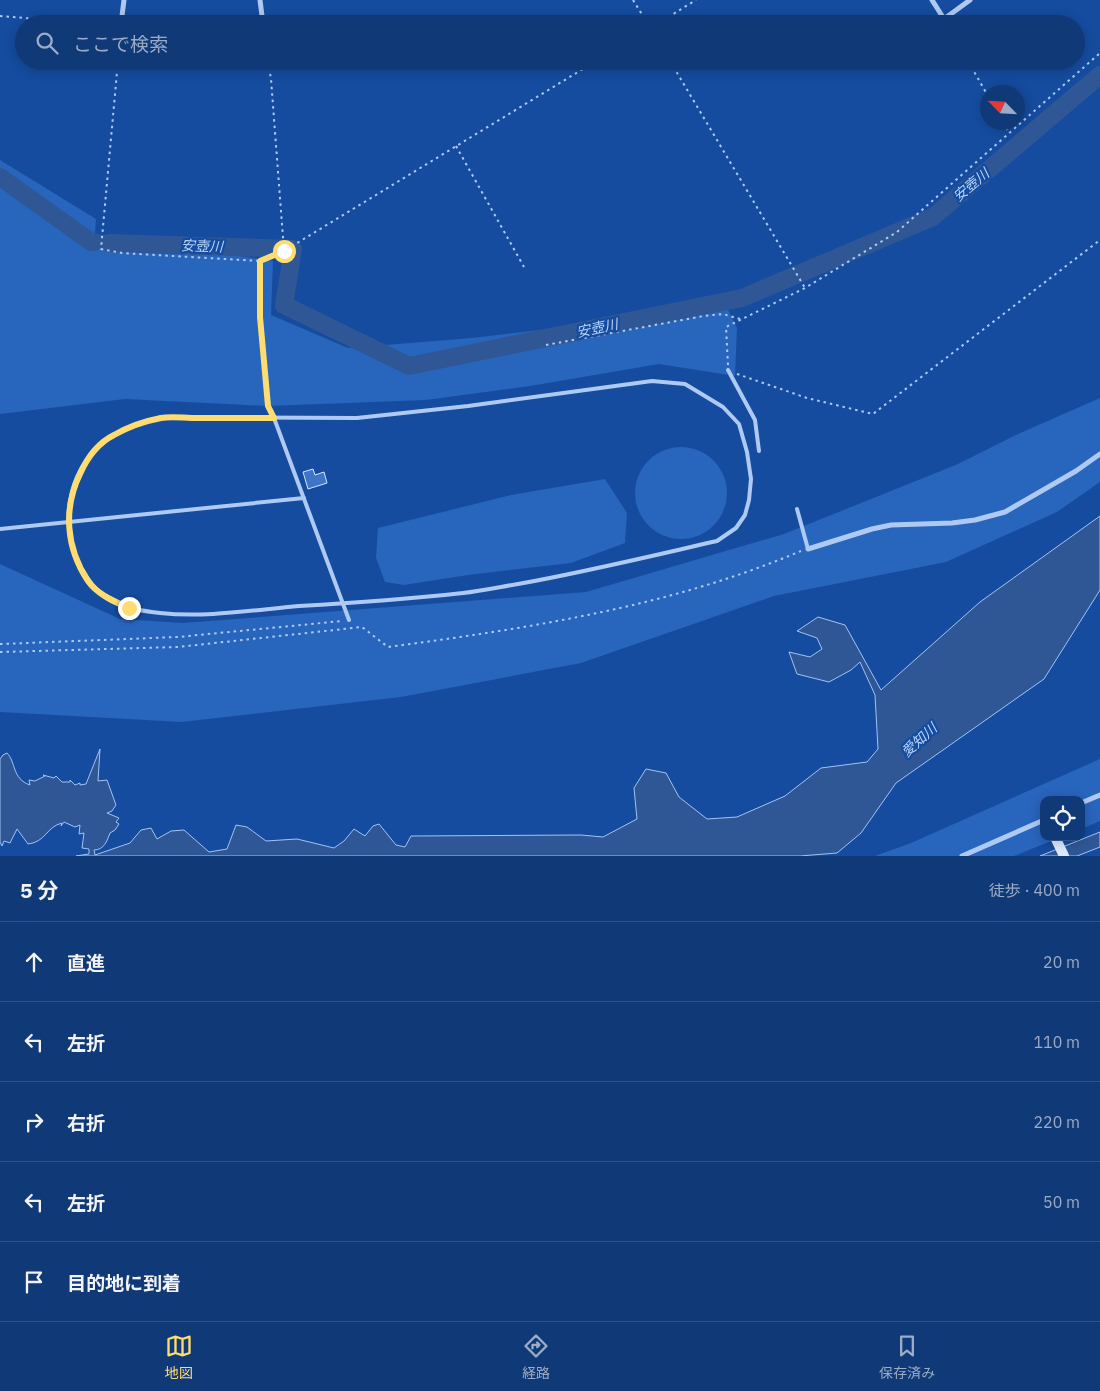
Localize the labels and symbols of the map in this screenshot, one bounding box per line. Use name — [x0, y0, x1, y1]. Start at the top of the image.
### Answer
north arrow — [980, 85, 1025, 130]
water label: 安壺川 — [949, 163, 994, 205]
water label: 安壺川 — [181, 236, 225, 256]
route start — [273, 240, 296, 263]
water label: 安壺川 — [575, 314, 621, 341]
route end — [118, 597, 141, 620]
water label: 愛知川 — [897, 718, 942, 761]

